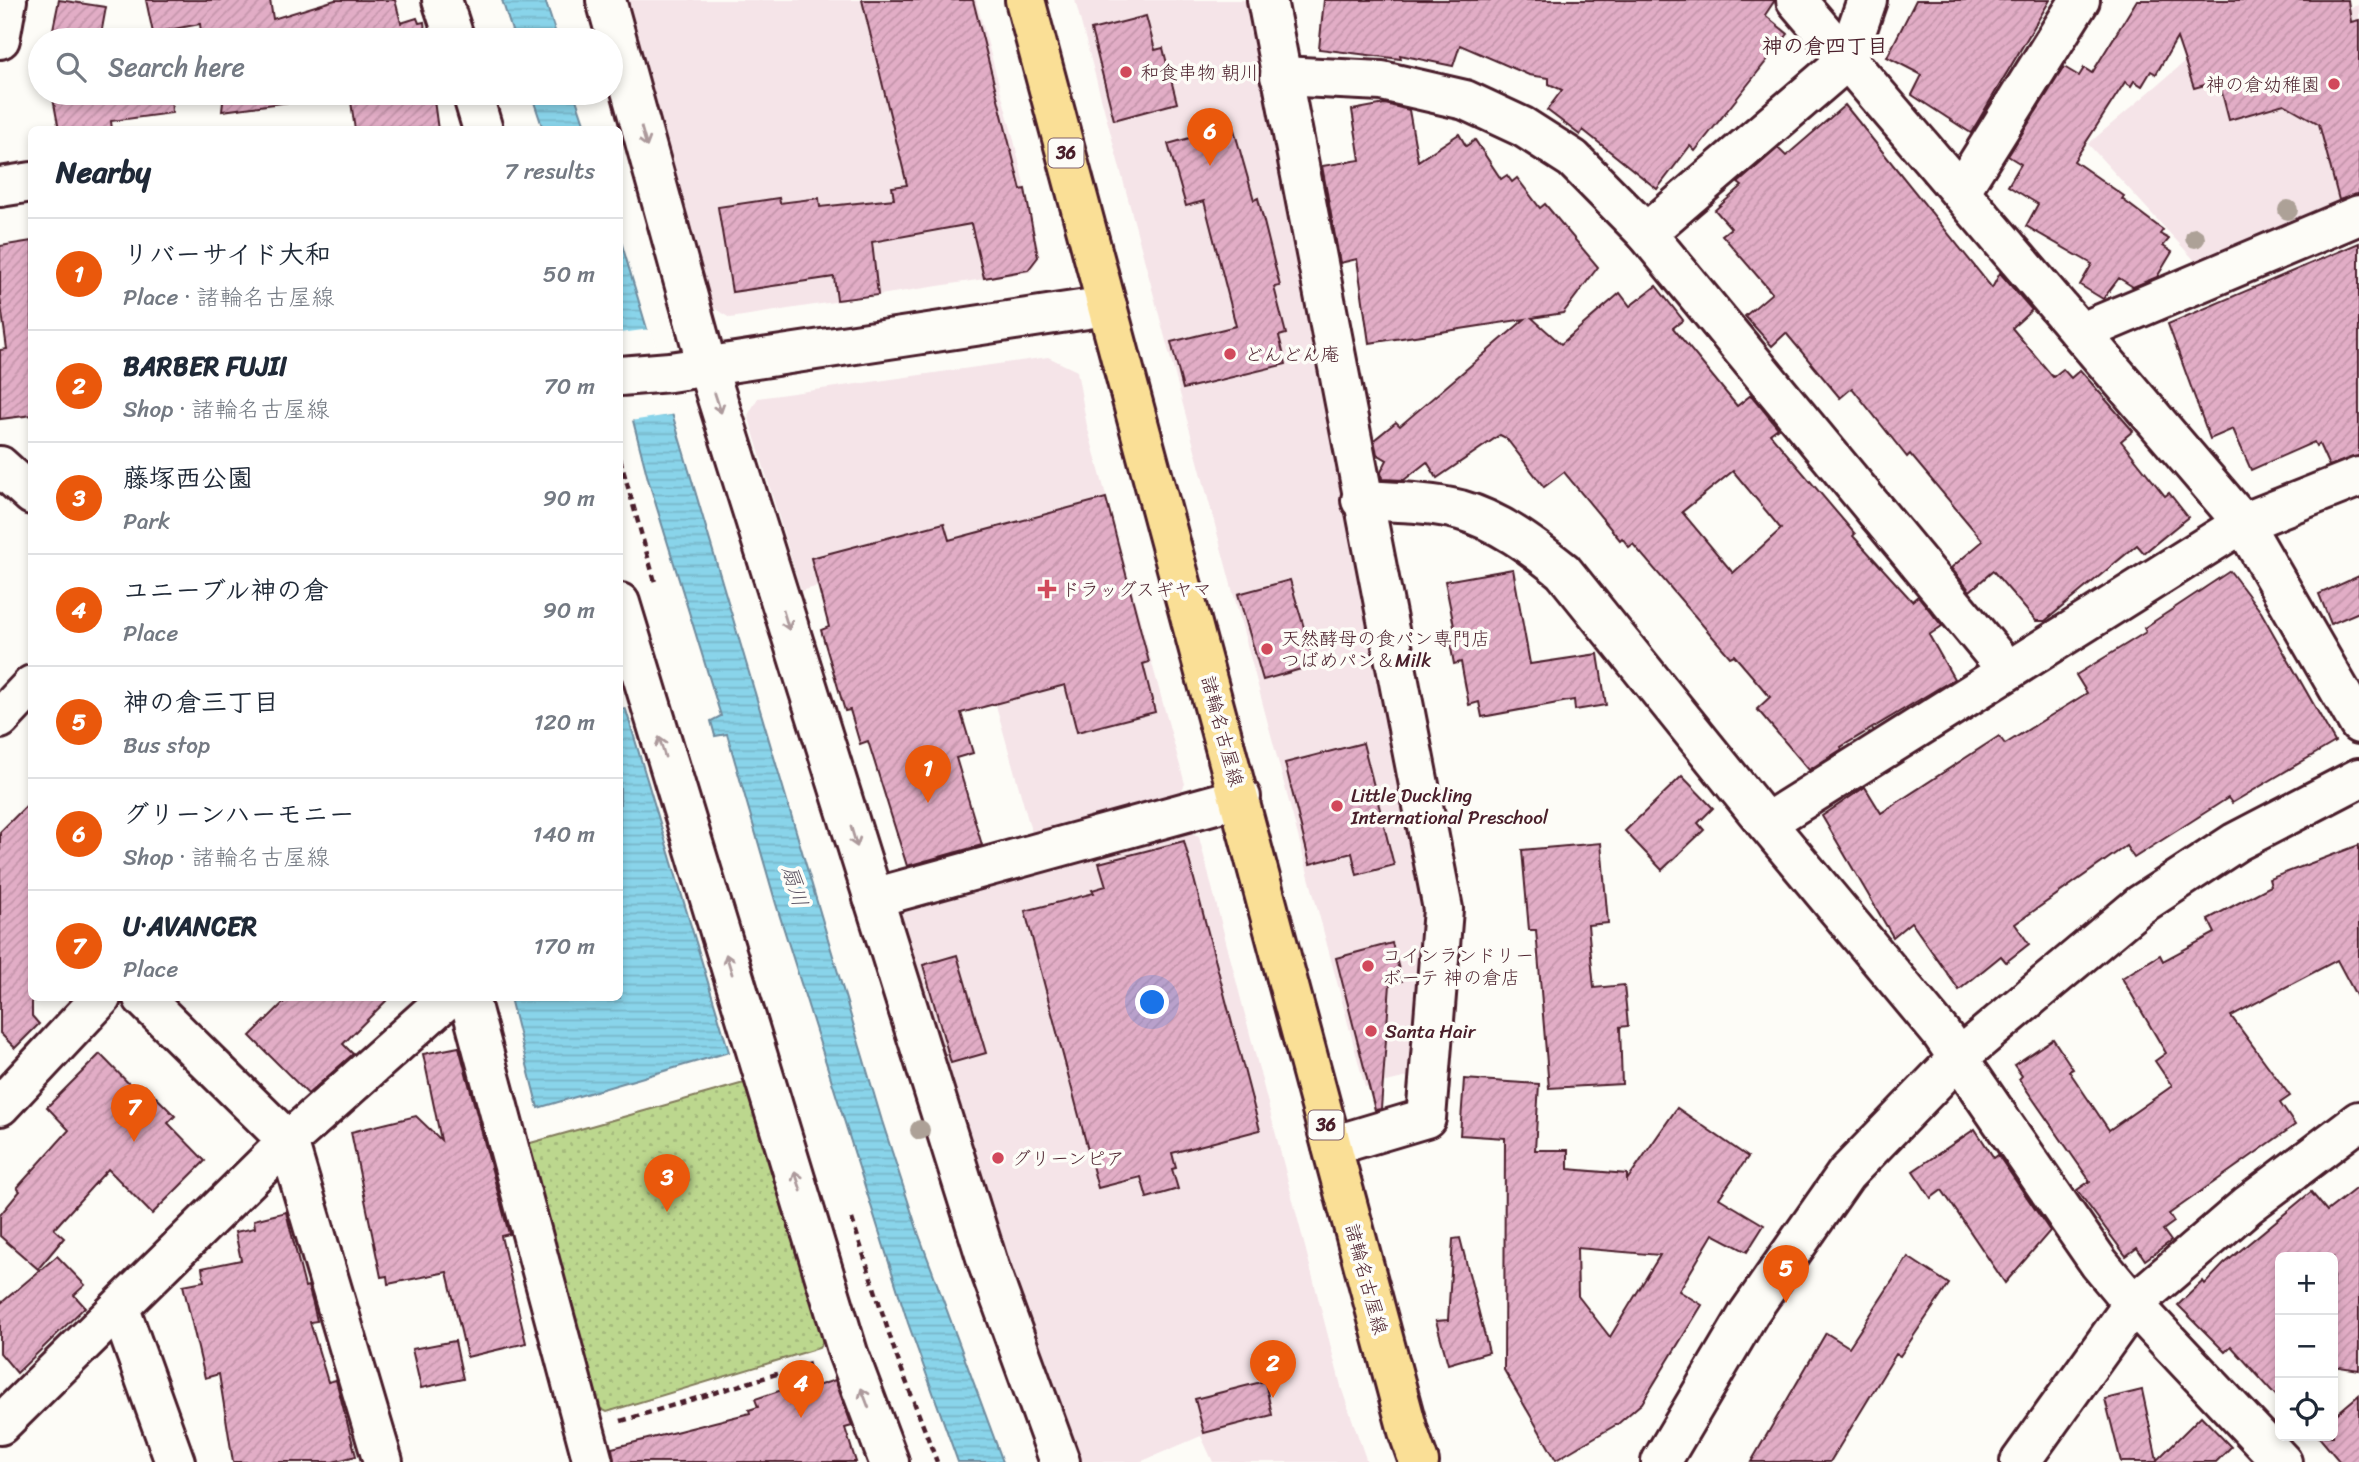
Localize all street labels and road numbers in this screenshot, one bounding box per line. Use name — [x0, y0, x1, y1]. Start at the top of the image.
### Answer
road number: 36 — [1048, 138, 1084, 168]
street label: 諸輪名古屋線 — [1192, 672, 1253, 790]
road number: 36 — [1308, 1110, 1344, 1140]
street label: 諸輪名古屋線 — [1336, 1220, 1397, 1338]

